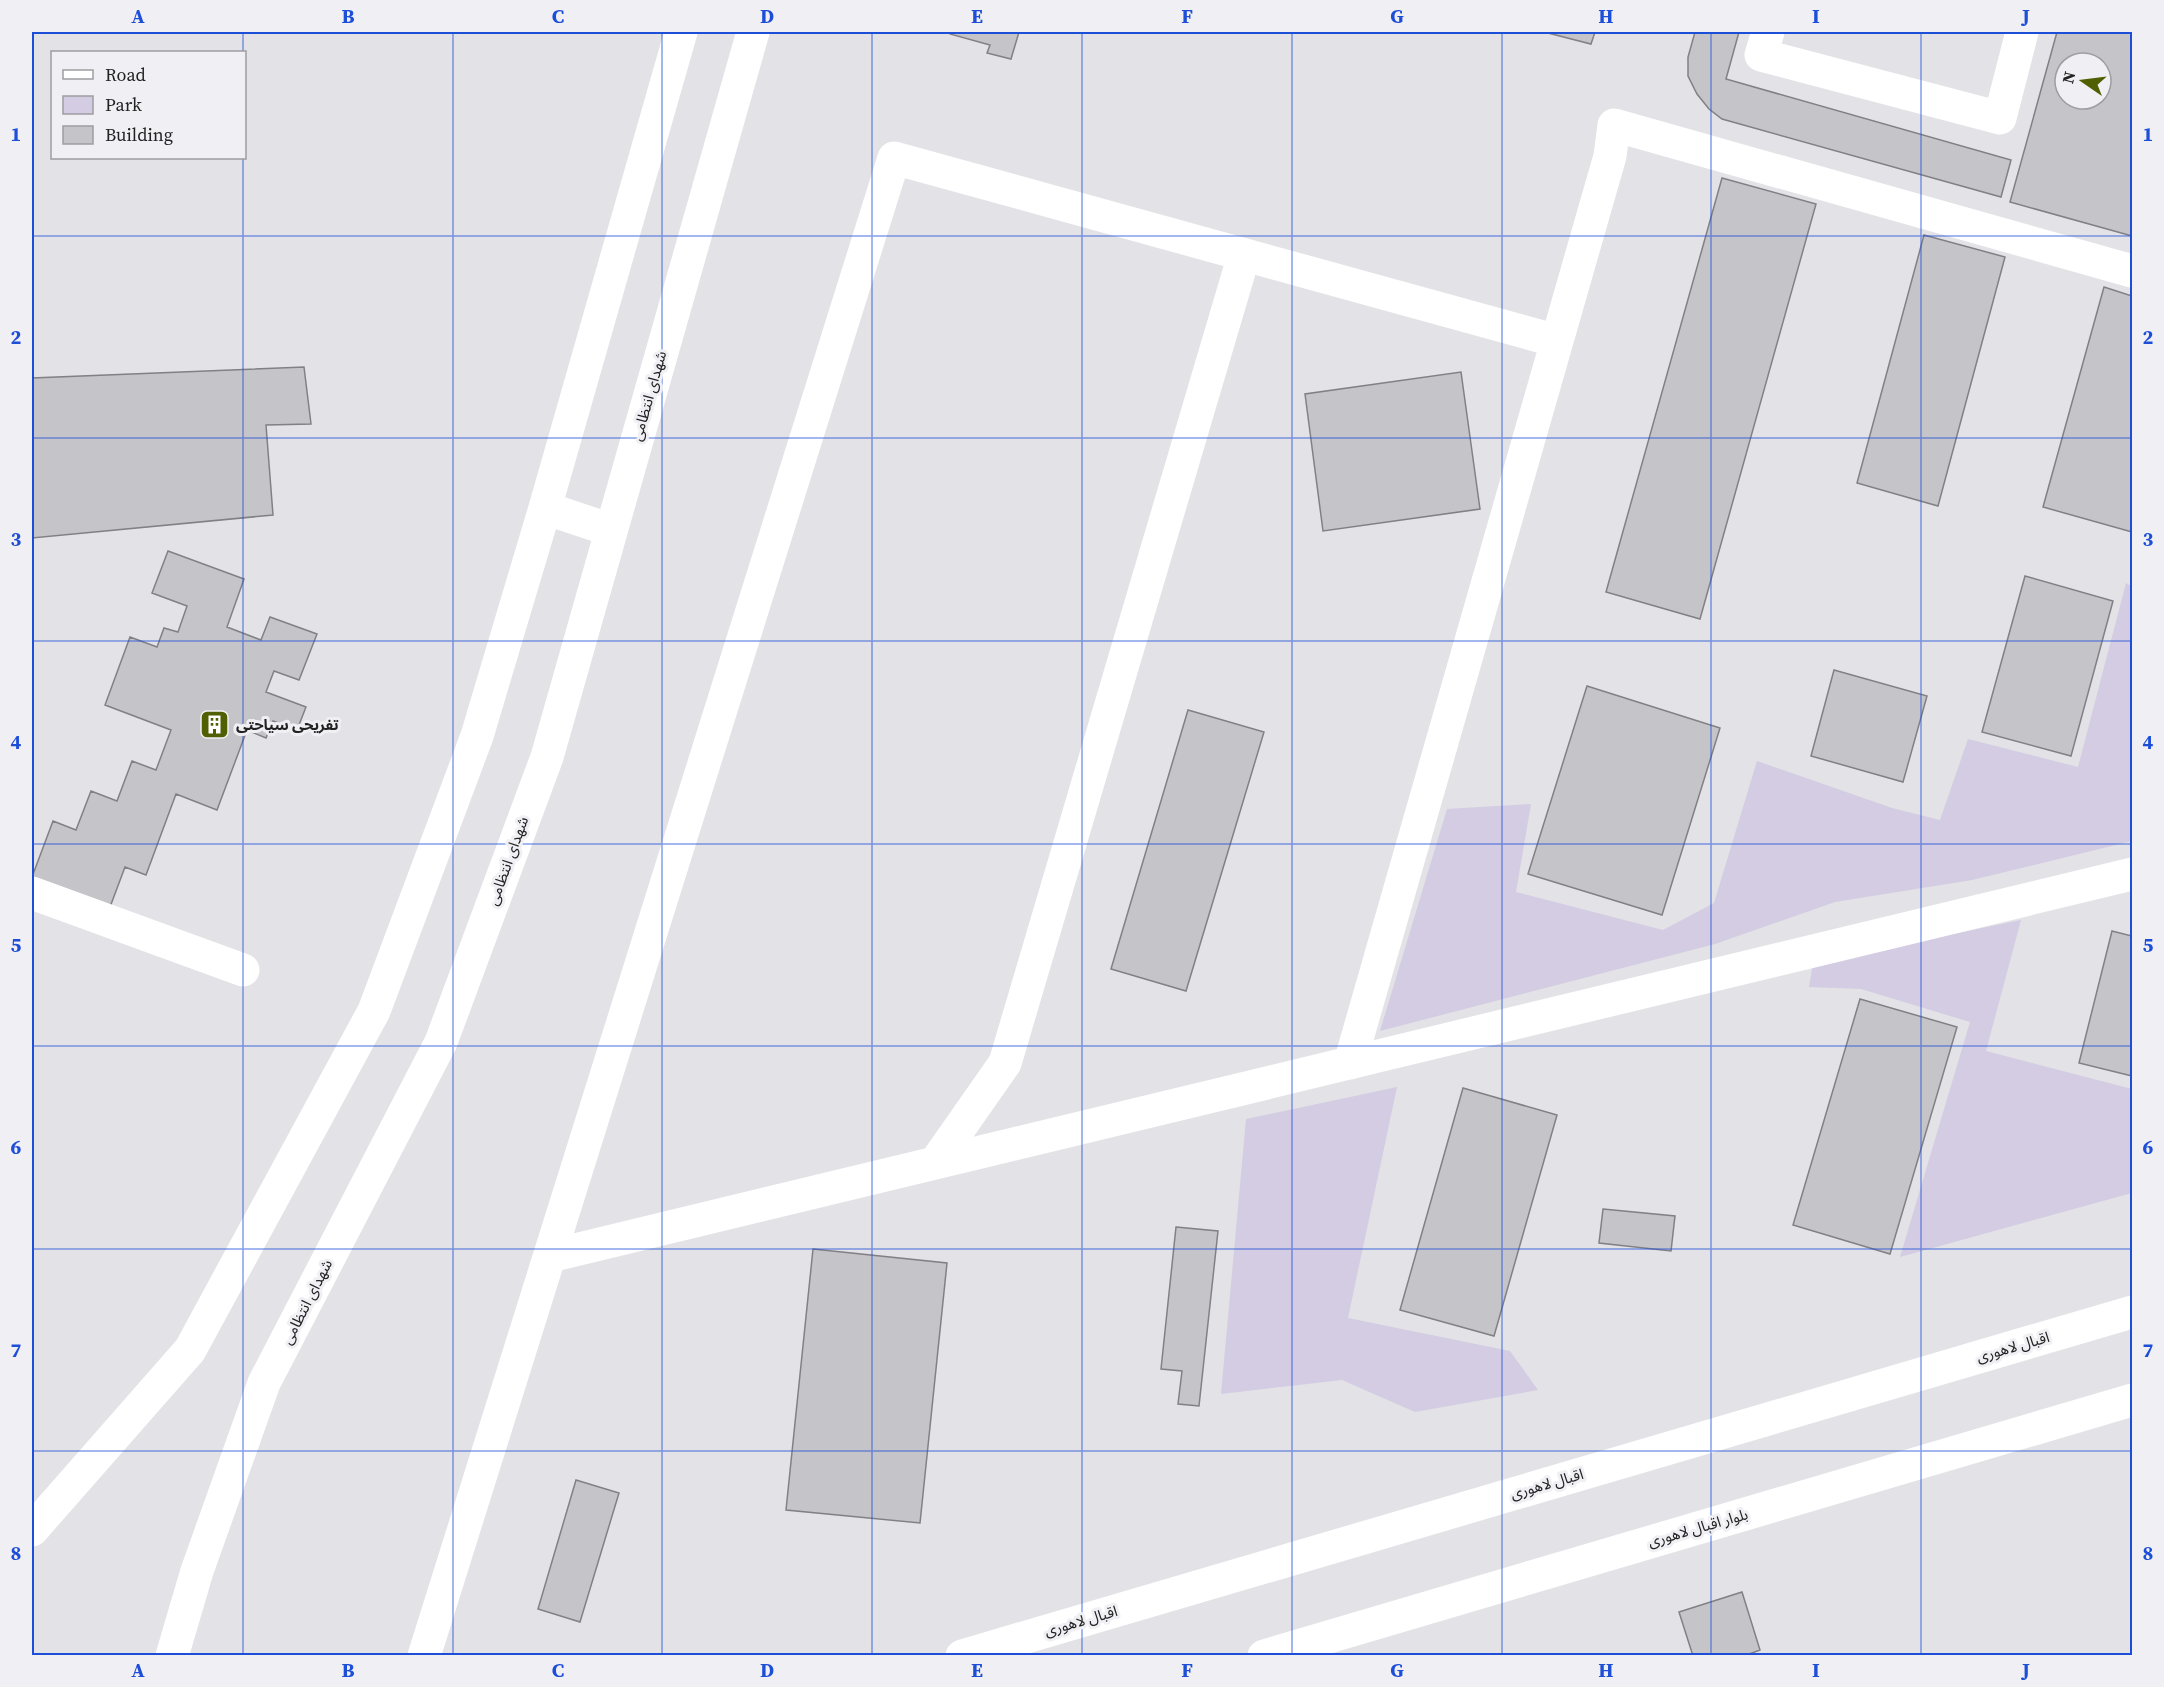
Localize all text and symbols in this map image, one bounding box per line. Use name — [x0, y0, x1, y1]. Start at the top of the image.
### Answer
text: A — [131, 2, 145, 30]
text: B — [341, 2, 355, 30]
text: C — [552, 2, 564, 30]
text: D — [760, 2, 774, 30]
text: E — [971, 2, 983, 30]
text: F — [1181, 2, 1193, 30]
text: G — [1390, 2, 1404, 30]
text: H — [1598, 2, 1614, 30]
text: I — [1812, 2, 1820, 30]
text: J — [2020, 2, 2030, 30]
legend — [51, 51, 246, 159]
north arrow — [2053, 51, 2113, 111]
text: Road — [105, 62, 146, 87]
text: N — [2056, 69, 2081, 86]
text: Park — [105, 92, 142, 117]
text: 1 — [11, 120, 21, 148]
text: 1 — [2143, 120, 2153, 148]
text: Building — [105, 122, 173, 147]
text: 2 — [11, 323, 22, 351]
text: 2 — [2143, 323, 2154, 351]
street label: شهدای انتظامی — [626, 348, 671, 443]
text: 3 — [11, 525, 22, 553]
text: 3 — [2143, 525, 2154, 553]
building icon: تفریحی سیاحتی — [199, 709, 231, 741]
place label: تفریحی سیاحتی — [236, 714, 339, 735]
text: 4 — [11, 728, 22, 756]
text: 4 — [2143, 728, 2154, 756]
street label: شهدای انتظامی — [482, 813, 533, 908]
text: 5 — [11, 931, 22, 959]
text: 5 — [2143, 931, 2154, 959]
text: 6 — [11, 1133, 22, 1161]
text: 6 — [2143, 1133, 2154, 1161]
street label: شهدای انتظامی — [276, 1255, 337, 1348]
street label: اقبال لاهوری — [1974, 1326, 2052, 1367]
text: 7 — [11, 1336, 22, 1364]
text: 7 — [2143, 1336, 2154, 1364]
street label: اقبال لاهوری — [1508, 1463, 1586, 1504]
street label: بلوار اقبال لاهوری — [1645, 1503, 1750, 1552]
text: 8 — [11, 1539, 21, 1567]
text: 8 — [2143, 1539, 2153, 1567]
street label: اقبال لاهوری — [1042, 1600, 1120, 1641]
text: A — [131, 1656, 145, 1684]
text: B — [341, 1656, 355, 1684]
text: C — [552, 1656, 564, 1684]
text: D — [760, 1656, 774, 1684]
text: E — [971, 1656, 983, 1684]
text: F — [1181, 1656, 1193, 1684]
text: G — [1390, 1656, 1404, 1684]
text: H — [1598, 1656, 1614, 1684]
text: I — [1812, 1656, 1820, 1684]
text: J — [2020, 1656, 2030, 1684]

